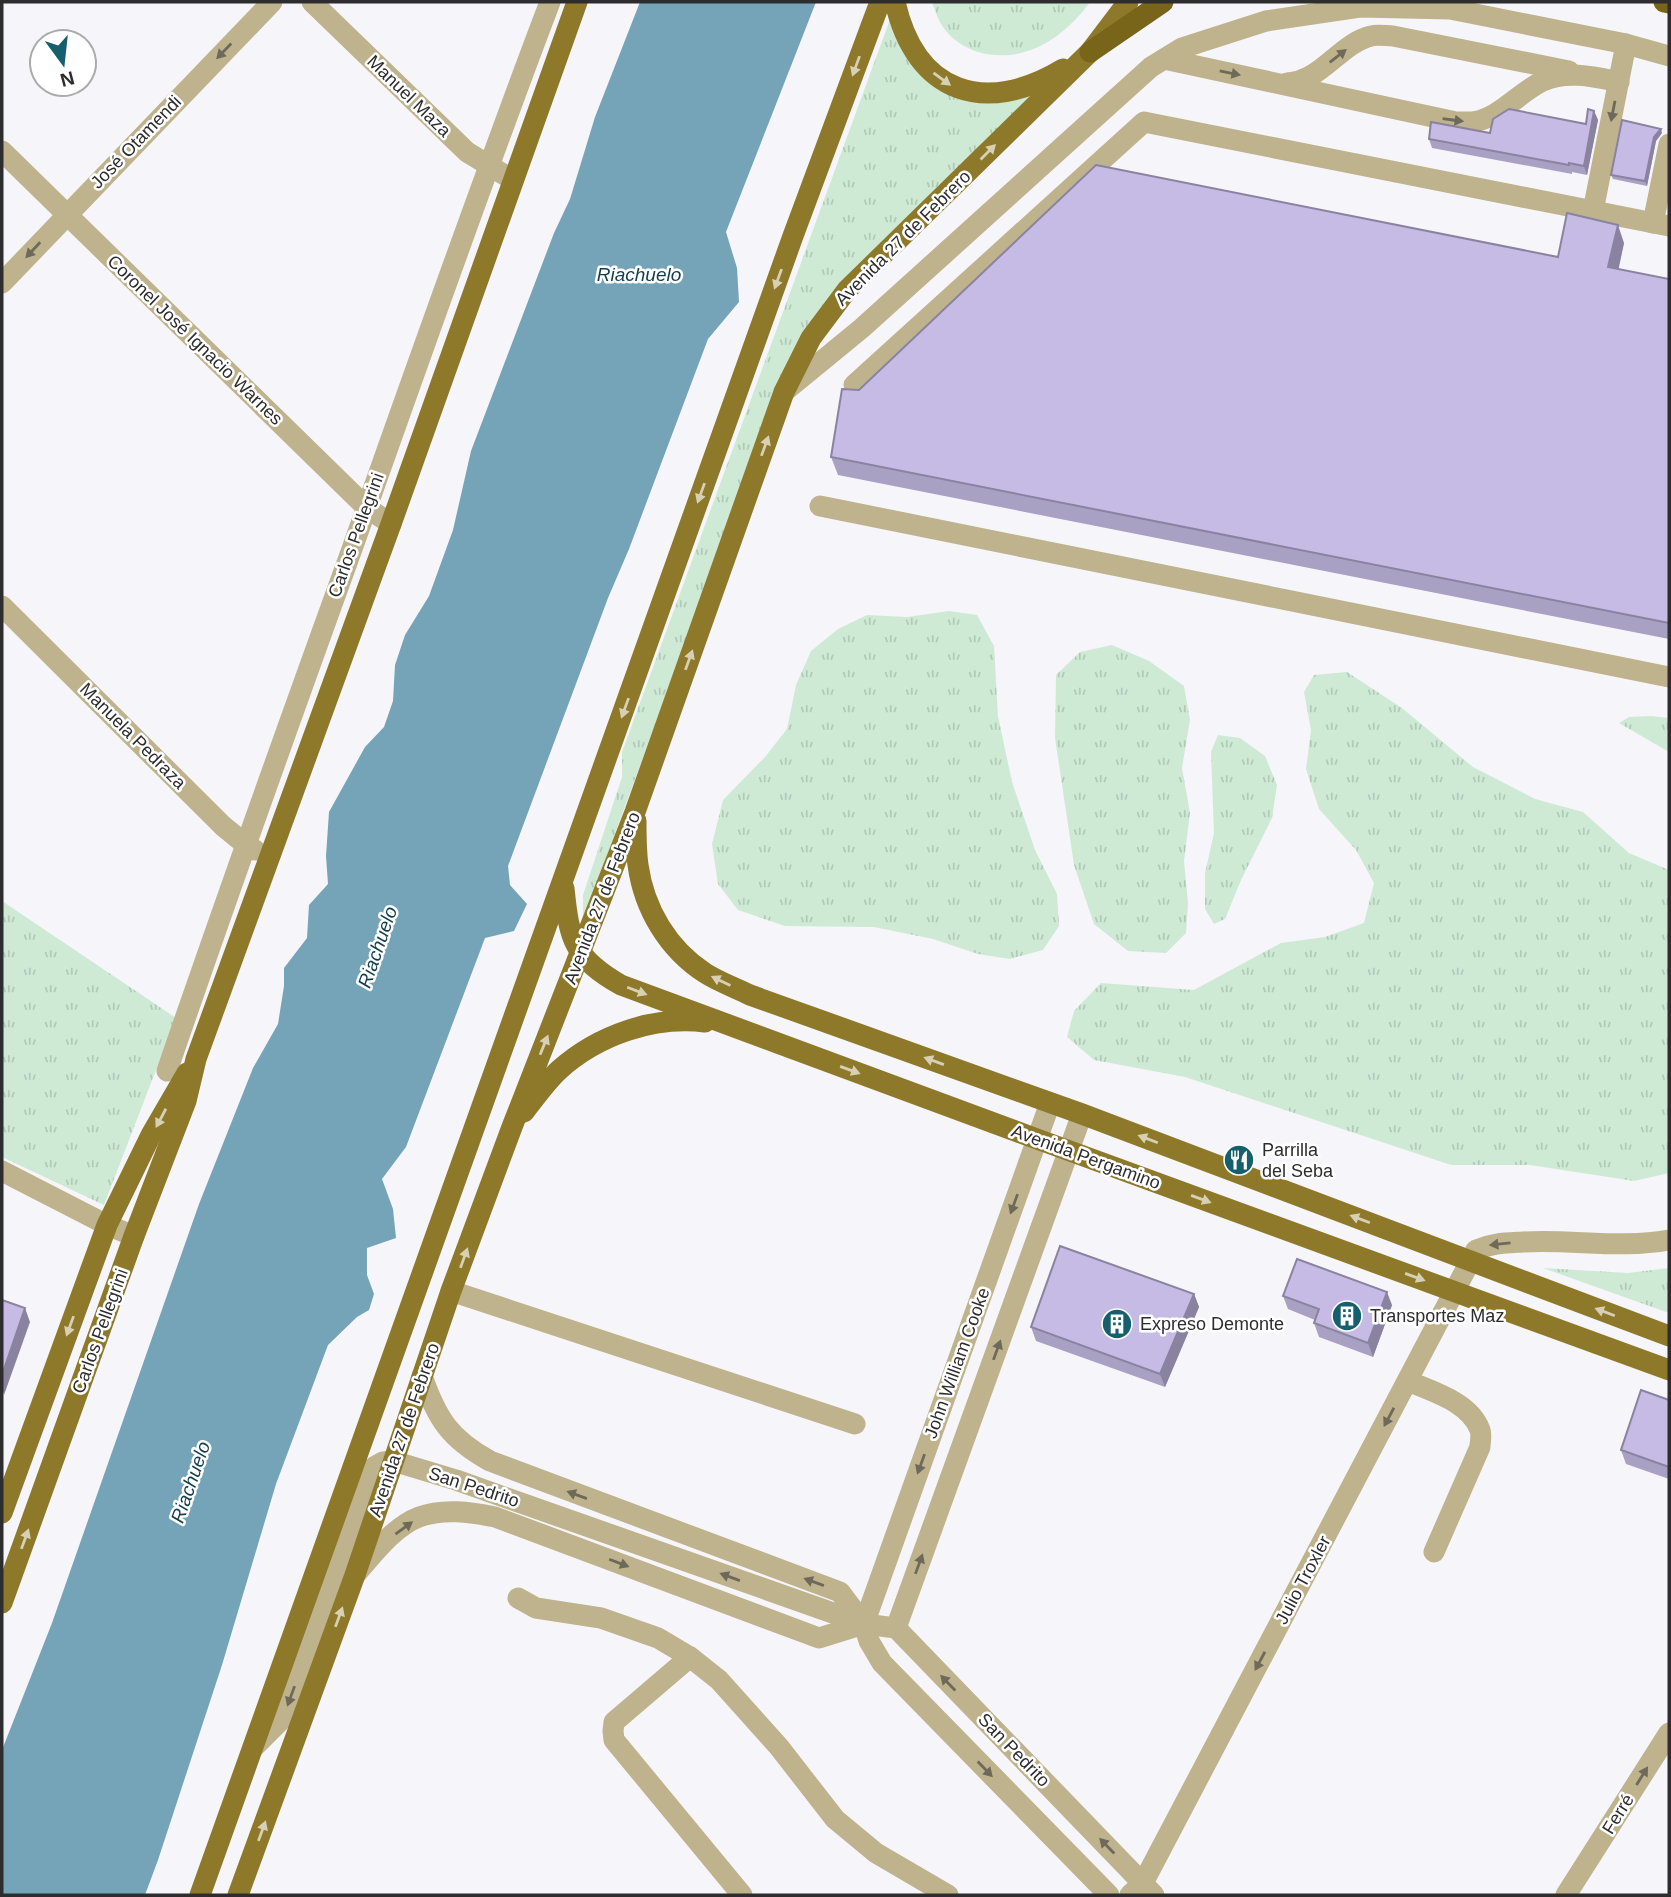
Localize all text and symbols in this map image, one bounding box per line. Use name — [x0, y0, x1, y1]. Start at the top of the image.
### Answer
north arrow — [28, 28, 98, 98]
one-way arrow — [217, 42, 233, 59]
one-way arrow — [1328, 49, 1346, 64]
street label: Manuel Maza — [363, 51, 456, 141]
one-way arrow — [851, 55, 862, 76]
text: N — [58, 67, 77, 91]
one-way arrow — [1219, 68, 1241, 79]
one-way arrow — [933, 71, 951, 85]
street label: José Otamendi — [87, 92, 185, 192]
one-way arrow — [1607, 100, 1618, 122]
one-way arrow — [1442, 115, 1464, 126]
one-way arrow — [980, 144, 997, 161]
street label: Avenida 27 de Febrero — [831, 166, 975, 310]
one-way arrow — [25, 241, 41, 258]
street label: Coronel José Ignacio Warnes — [103, 251, 287, 429]
water label: Riachuelo — [597, 264, 681, 285]
one-way arrow — [772, 269, 783, 290]
one-way arrow — [760, 435, 771, 456]
street label: Carlos Pellegrini — [324, 470, 388, 600]
one-way arrow — [695, 483, 706, 504]
one-way arrow — [684, 650, 695, 671]
street label: Manuela Pedraza — [76, 679, 191, 794]
one-way arrow — [619, 697, 630, 718]
street label: Avenida 27 de Febrero — [560, 809, 644, 987]
water label: Riachuelo — [354, 904, 401, 991]
one-way arrow — [711, 975, 731, 987]
one-way arrow — [626, 985, 647, 996]
one-way arrow — [539, 1035, 550, 1056]
one-way arrow — [923, 1055, 944, 1066]
one-way arrow — [839, 1065, 860, 1076]
one-way arrow — [155, 1108, 167, 1127]
street label: Avenida Pergamino — [1009, 1121, 1163, 1193]
one-way arrow — [1137, 1133, 1158, 1144]
place label: Parrilla del Seba — [1262, 1140, 1334, 1181]
restaurant icon: Parrilla del Seba — [1222, 1143, 1256, 1177]
one-way arrow — [1008, 1193, 1019, 1214]
one-way arrow — [1191, 1194, 1212, 1205]
one-way arrow — [1350, 1214, 1371, 1225]
one-way arrow — [1489, 1238, 1511, 1249]
one-way arrow — [458, 1248, 469, 1269]
street label: Carlos Pellegrini — [68, 1266, 132, 1396]
one-way arrow — [1405, 1272, 1426, 1283]
street label: John William Cooke — [920, 1285, 994, 1441]
building icon: Transportes Maz — [1330, 1299, 1364, 1333]
place label: Transportes Maz — [1370, 1306, 1504, 1326]
one-way arrow — [1595, 1306, 1616, 1317]
building icon: Expreso Demonte — [1100, 1307, 1134, 1341]
place label: Expreso Demonte — [1140, 1314, 1284, 1334]
one-way arrow — [64, 1315, 75, 1336]
street label: Avenida 27 de Febrero — [365, 1340, 443, 1520]
one-way arrow — [991, 1340, 1002, 1361]
one-way arrow — [1384, 1407, 1395, 1427]
water label: Riachuelo — [167, 1439, 214, 1526]
one-way arrow — [915, 1453, 926, 1474]
street label: San Pedrito — [426, 1463, 522, 1511]
one-way arrow — [567, 1489, 588, 1500]
one-way arrow — [395, 1521, 413, 1535]
one-way arrow — [20, 1528, 31, 1549]
street label: Julio Troxler — [1271, 1532, 1335, 1628]
one-way arrow — [914, 1553, 925, 1574]
one-way arrow — [608, 1558, 629, 1569]
one-way arrow — [720, 1571, 741, 1582]
one-way arrow — [803, 1576, 824, 1587]
one-way arrow — [334, 1607, 345, 1628]
one-way arrow — [1255, 1652, 1267, 1672]
one-way arrow — [941, 1675, 957, 1692]
one-way arrow — [285, 1685, 296, 1706]
street label: San Pedrito — [974, 1709, 1054, 1791]
one-way arrow — [976, 1760, 993, 1776]
one-way arrow — [1636, 1766, 1649, 1785]
street label: Ferré — [1598, 1790, 1638, 1838]
one-way arrow — [256, 1821, 267, 1842]
one-way arrow — [1099, 1838, 1115, 1855]

